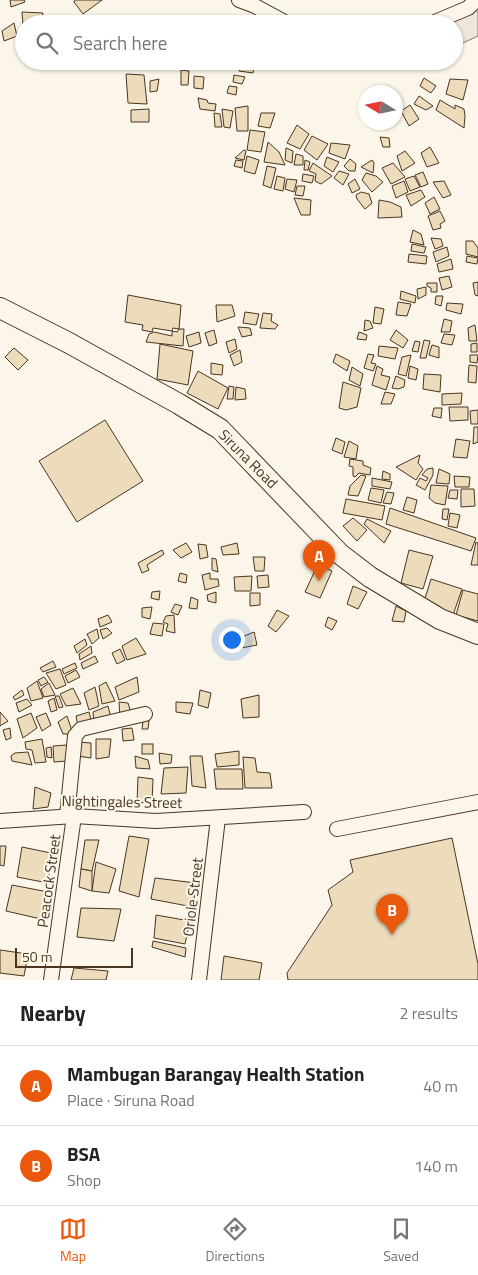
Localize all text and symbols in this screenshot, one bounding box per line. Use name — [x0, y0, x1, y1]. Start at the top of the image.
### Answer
search box — [15, 15, 463, 70]
text: Search here — [73, 28, 167, 57]
icon: search — [33, 29, 61, 57]
north arrow — [358, 85, 403, 130]
street label: Siruna Road — [213, 424, 283, 494]
pin: A — [303, 540, 335, 581]
your location — [219, 627, 245, 653]
street label: Nightingales Street — [61, 789, 183, 814]
street label: Peacock Street — [31, 832, 67, 929]
street label: Oriole Street — [176, 855, 209, 938]
pin: B — [376, 894, 408, 935]
scale bar — [15, 945, 132, 968]
text: 50 m — [22, 946, 52, 967]
text: Nearby — [20, 997, 85, 1029]
text: 2 results — [399, 1001, 458, 1025]
text: Mambugan Barangay Health Station — [67, 1059, 364, 1088]
text: A — [31, 1074, 41, 1098]
text: 40 m — [423, 1074, 458, 1098]
text: Place · Siruna Road — [67, 1088, 195, 1112]
text: BSA — [67, 1139, 100, 1168]
text: B — [31, 1154, 41, 1178]
text: 140 m — [414, 1154, 458, 1178]
text: Shop — [67, 1168, 101, 1192]
tab: Map — [59, 1215, 87, 1266]
tab: Directions — [205, 1215, 265, 1266]
tab: Saved — [383, 1215, 419, 1266]

